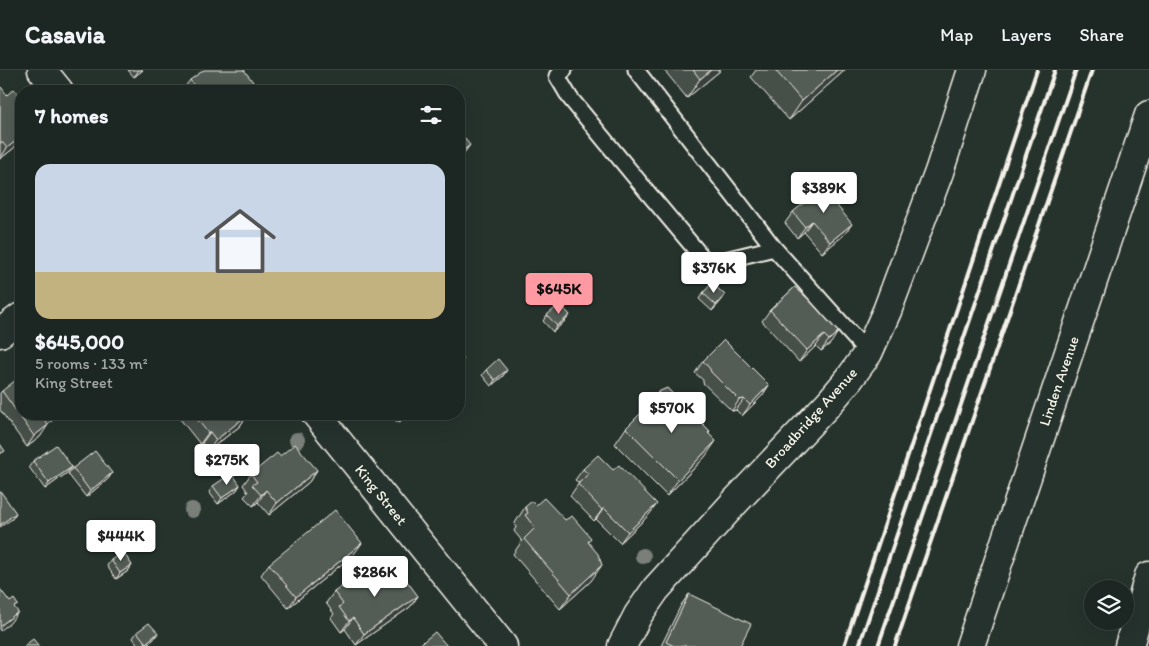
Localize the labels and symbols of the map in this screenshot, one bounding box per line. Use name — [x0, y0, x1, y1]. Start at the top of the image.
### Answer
pin: $389K — [789, 172, 859, 214]
pin: $376K — [679, 252, 749, 294]
pin: $645K — [524, 272, 594, 315]
street label: Linden Avenue — [1035, 334, 1083, 428]
street label: Broadbridge Avenue — [761, 364, 861, 472]
pin: $570K — [637, 392, 707, 434]
pin: $275K — [192, 444, 262, 486]
street label: King Street — [351, 461, 411, 529]
pin: $444K — [86, 520, 156, 562]
pin: $286K — [340, 556, 410, 598]

